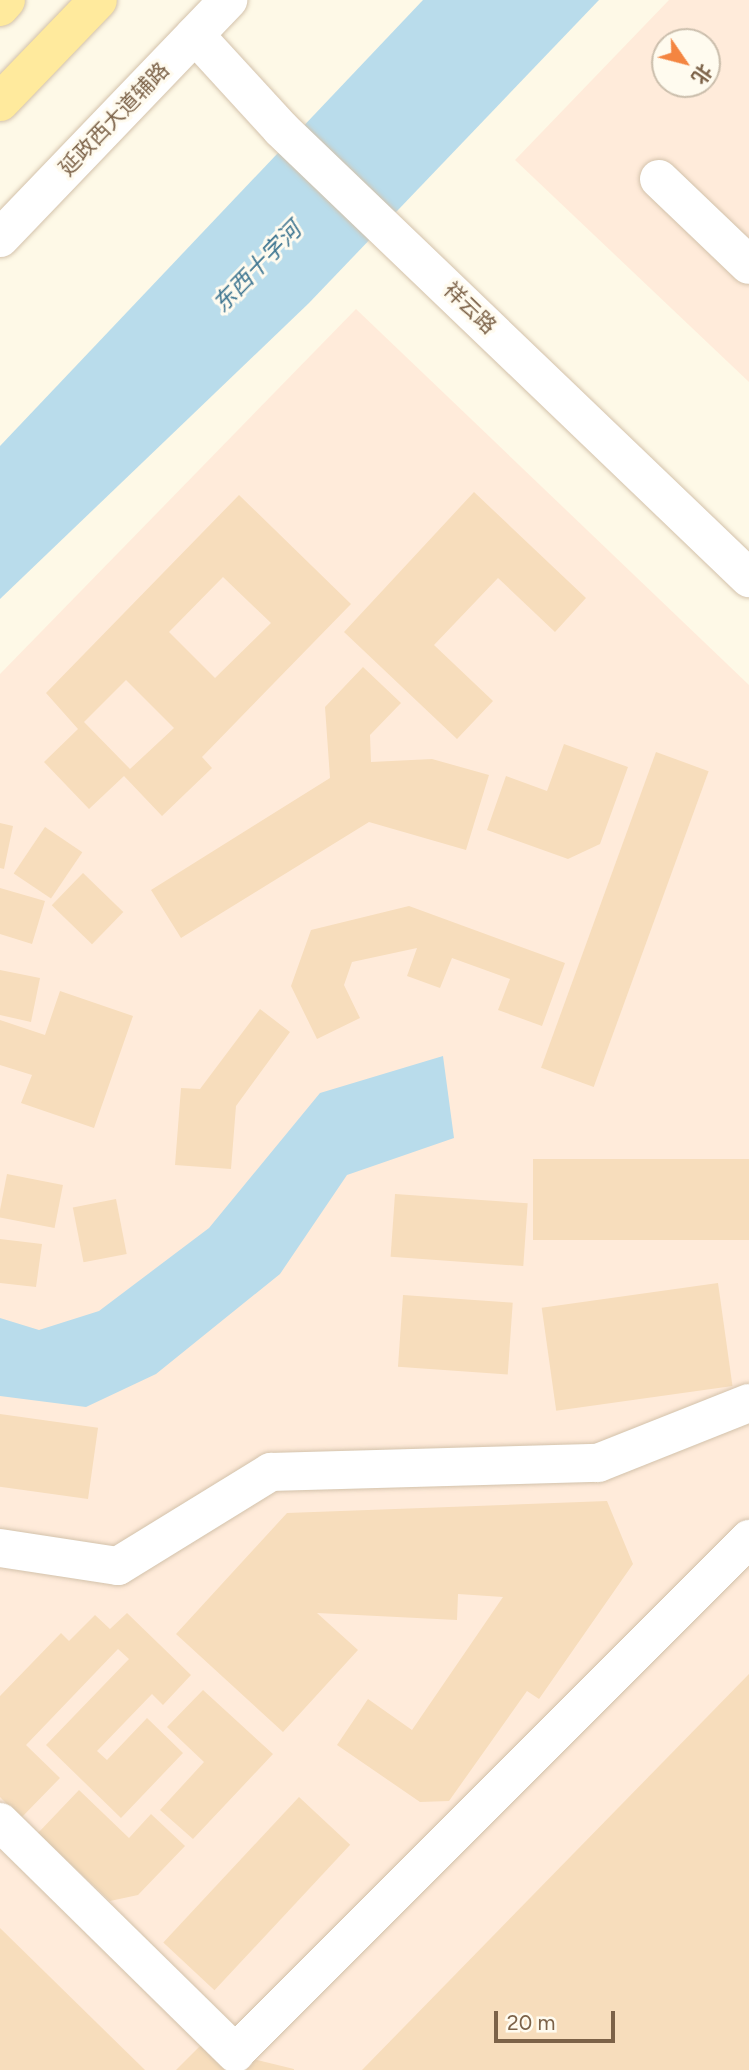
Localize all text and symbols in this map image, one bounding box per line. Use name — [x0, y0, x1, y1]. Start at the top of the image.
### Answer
north arrow — [651, 28, 721, 98]
street label: 延政西大道辅路 — [54, 57, 174, 181]
text: 北 — [687, 60, 717, 89]
water label: 东西十字河 — [207, 216, 307, 318]
street label: 祥云路 — [439, 277, 501, 339]
scale bar — [497, 1996, 618, 2040]
text: 20 m — [507, 2010, 555, 2035]

